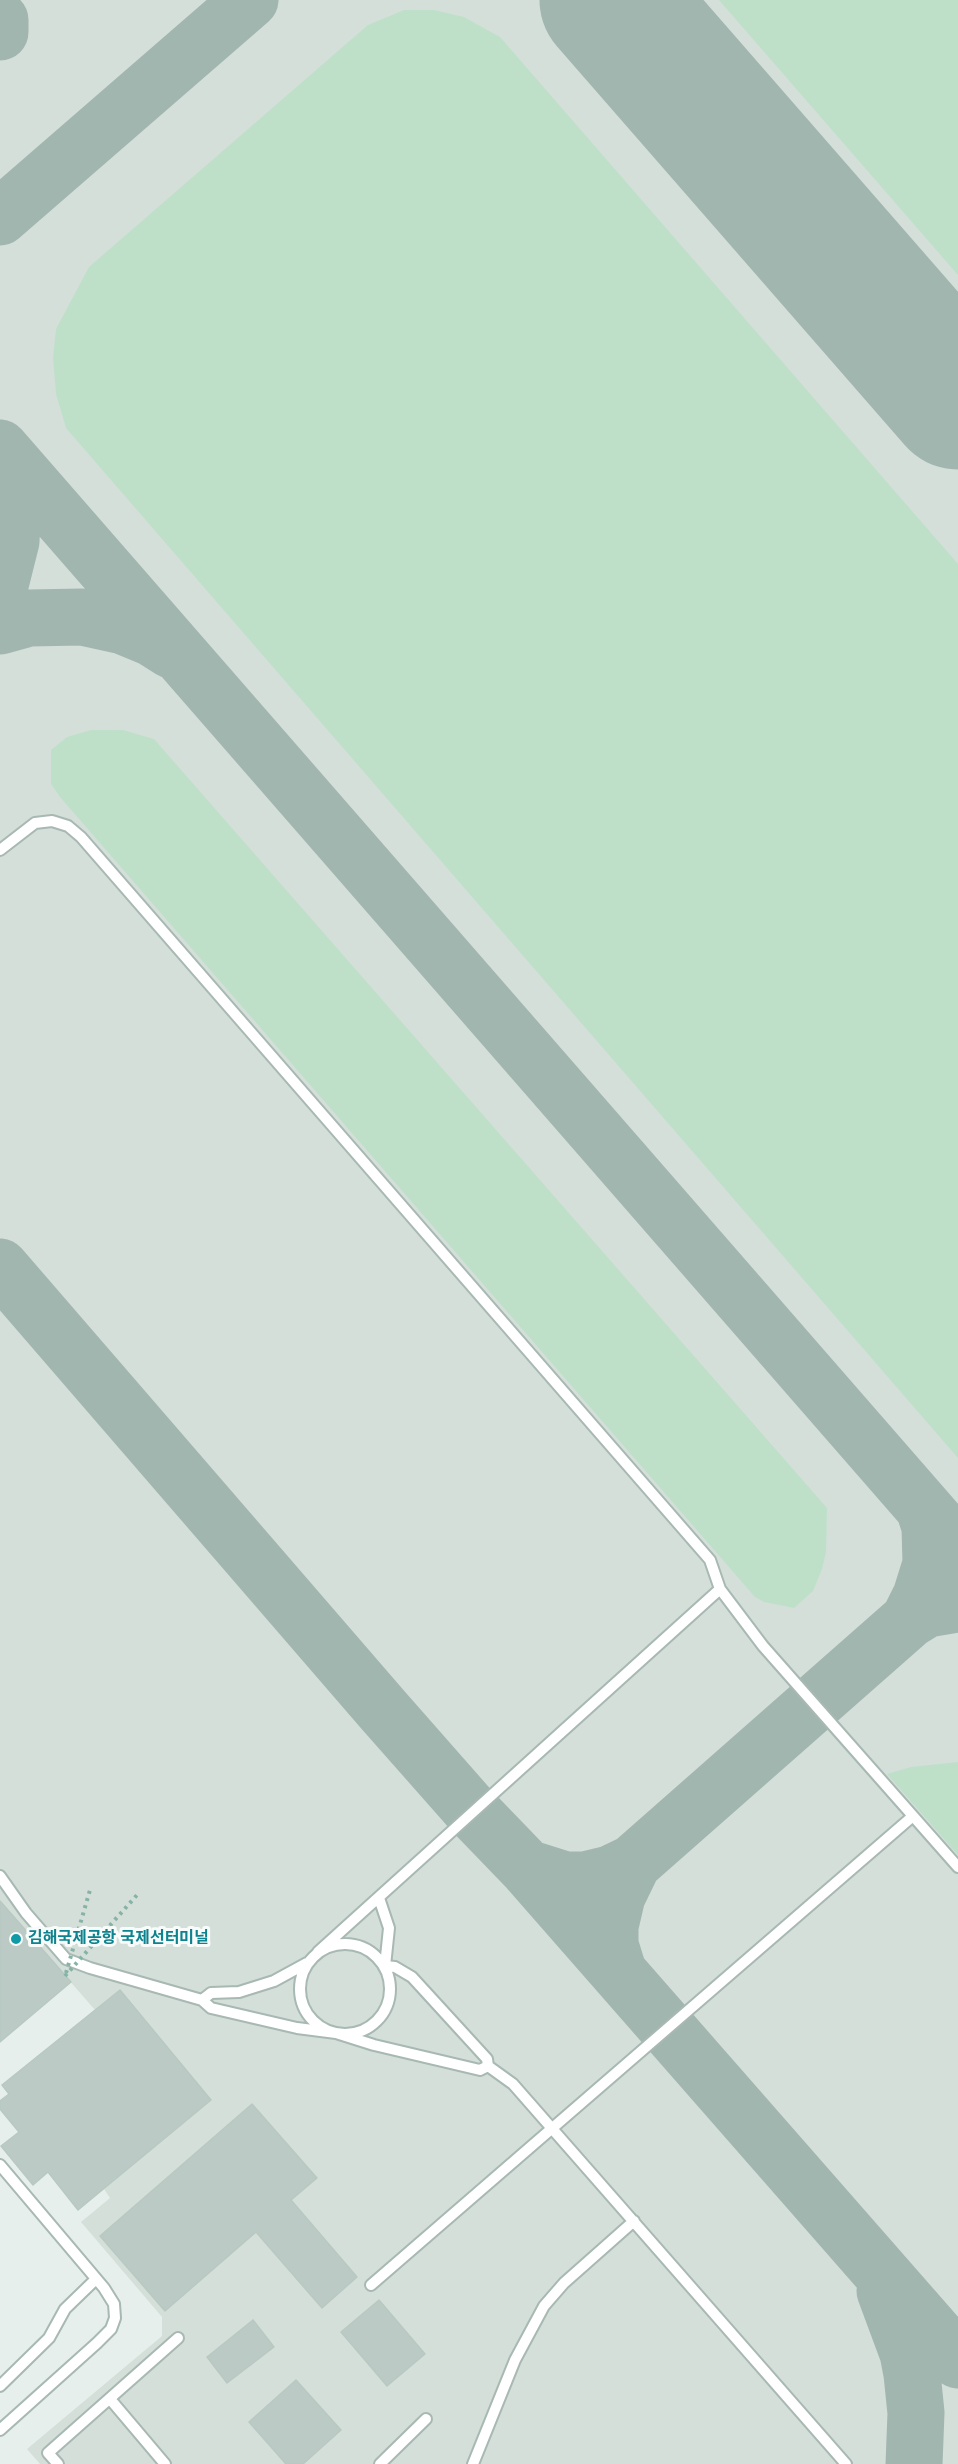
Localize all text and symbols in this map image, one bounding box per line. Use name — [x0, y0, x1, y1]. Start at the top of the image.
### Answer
place label: 김해국제공항 국제선터미널 — [28, 1929, 209, 1949]
marker: 김해국제공항 국제선터미널 — [9, 1932, 23, 1946]

